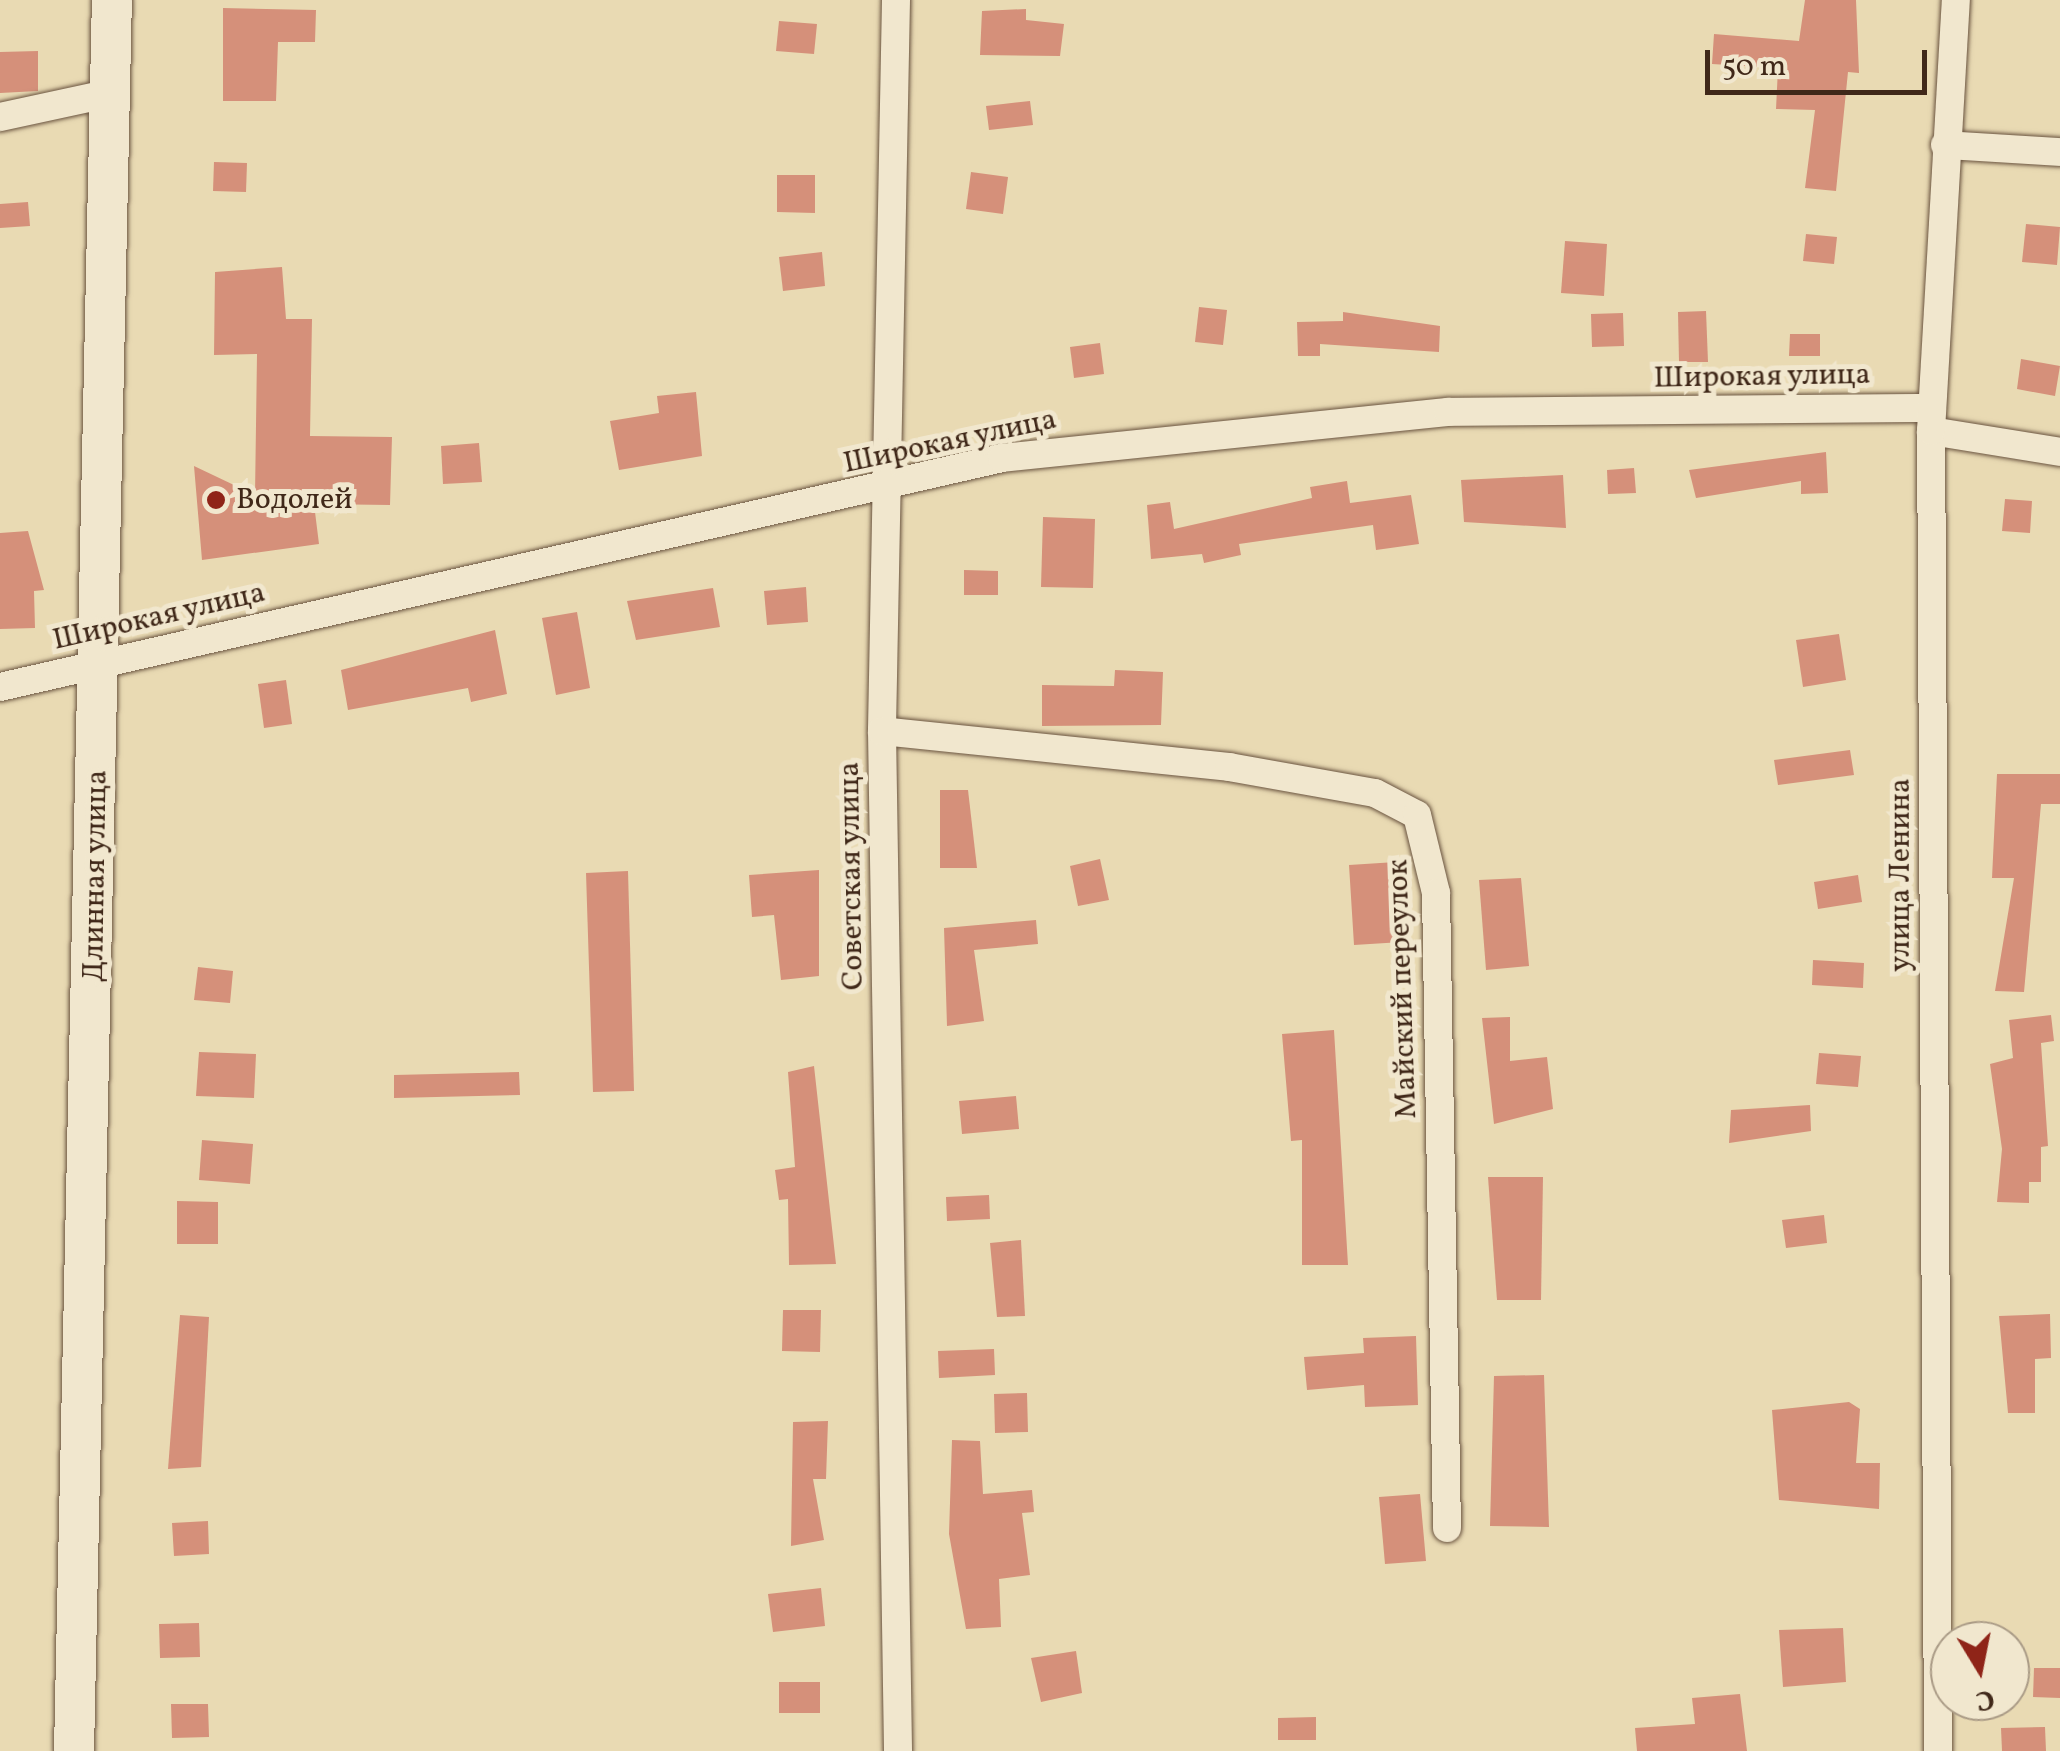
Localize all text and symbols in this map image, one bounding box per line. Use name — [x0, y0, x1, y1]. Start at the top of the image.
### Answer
scale bar — [1710, 30, 1932, 92]
text: 50 m — [1722, 46, 1786, 88]
street label: Широкая улица — [1653, 357, 1871, 397]
street label: Широкая улица — [840, 402, 1060, 482]
place label: Водолей — [236, 482, 352, 518]
marker: Водолей — [205, 489, 227, 511]
street label: Широкая улица — [49, 575, 269, 659]
street label: Советская улица — [832, 761, 872, 991]
street label: Длинная улица — [76, 769, 116, 983]
street label: улица Ленина — [1883, 778, 1919, 972]
street label: Майский переулок — [1380, 859, 1426, 1119]
north arrow — [1930, 1621, 2030, 1721]
text: С — [1973, 1678, 1997, 1720]

